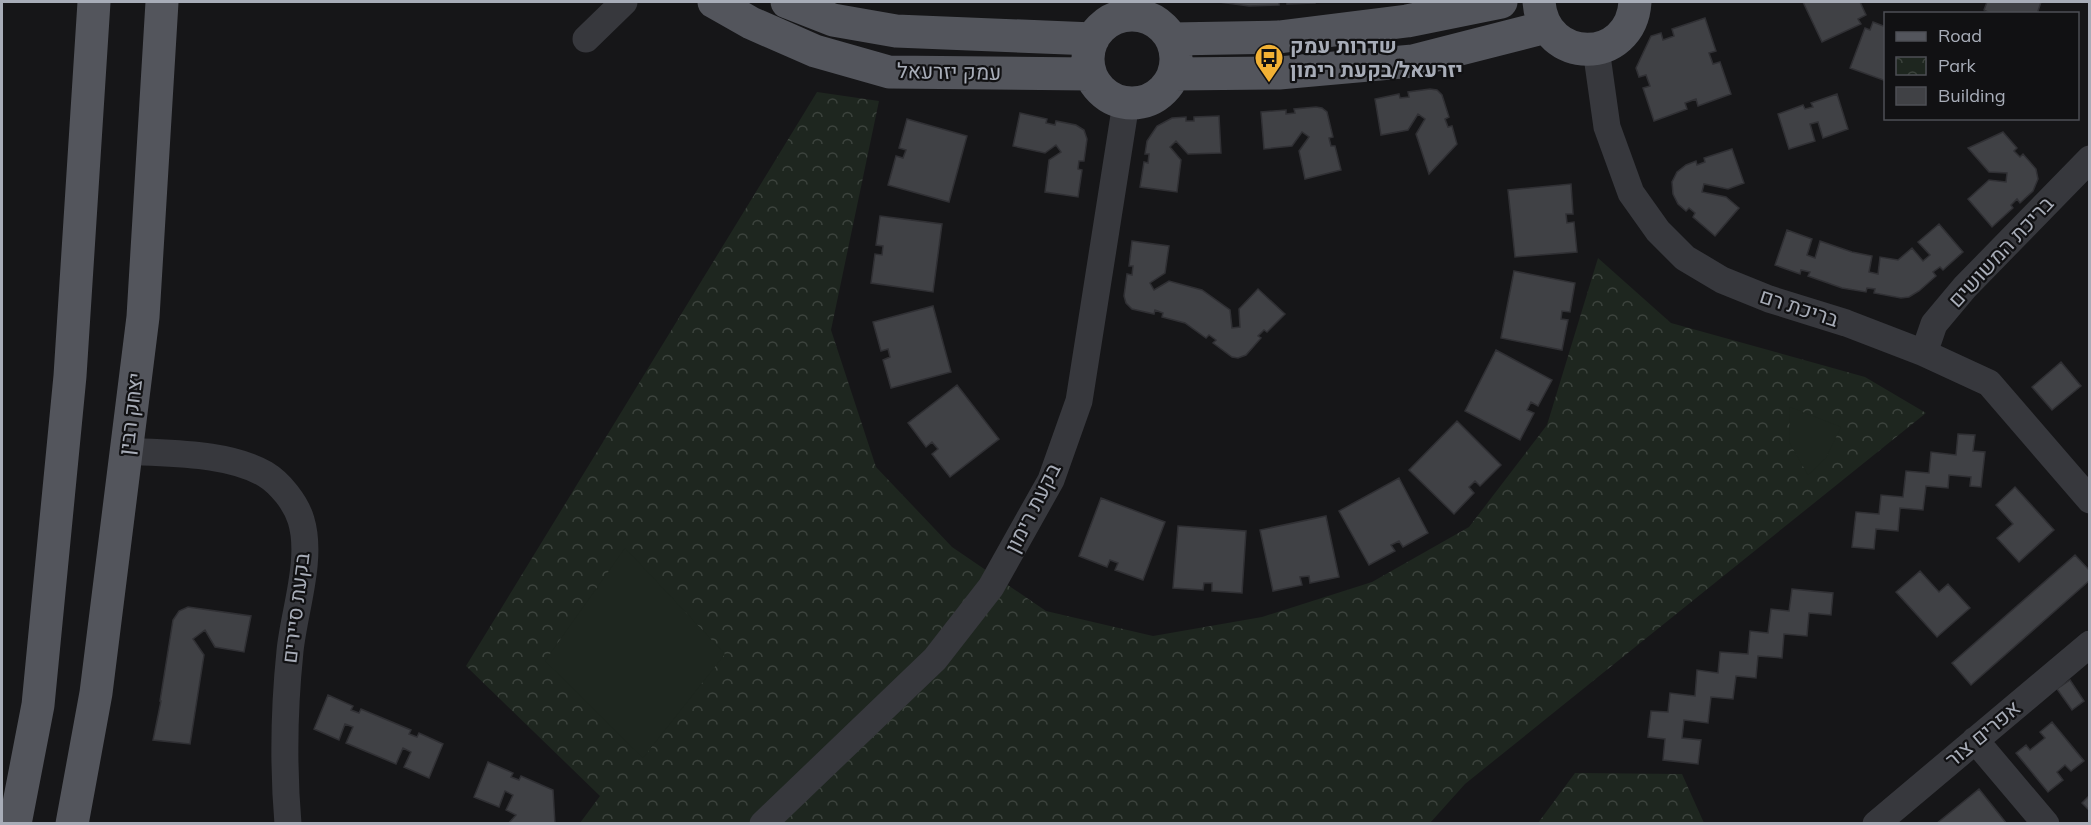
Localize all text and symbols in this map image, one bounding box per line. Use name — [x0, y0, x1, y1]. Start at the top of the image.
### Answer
legend — [1884, 12, 2079, 120]
text: Road — [1938, 24, 1982, 47]
place label: שדרות עמק יזרעאל/בקעת רימון — [1290, 32, 1463, 82]
bus stop icon: שדרות עמק יזרעאל/בקעת רימון — [1253, 42, 1285, 84]
text: Park — [1938, 54, 1977, 77]
street label: עמק יזרעאל — [897, 57, 1001, 85]
text: Building — [1938, 84, 2006, 107]
street label: בריכת המשושים — [1942, 190, 2058, 312]
street label: בריכת רם — [1757, 282, 1842, 332]
street label: יצחק רבין — [112, 371, 148, 457]
street label: בקעת רימון — [998, 458, 1066, 557]
street label: בקעת סיירים — [275, 551, 315, 665]
street label: אפרים צור — [1939, 694, 2025, 772]

